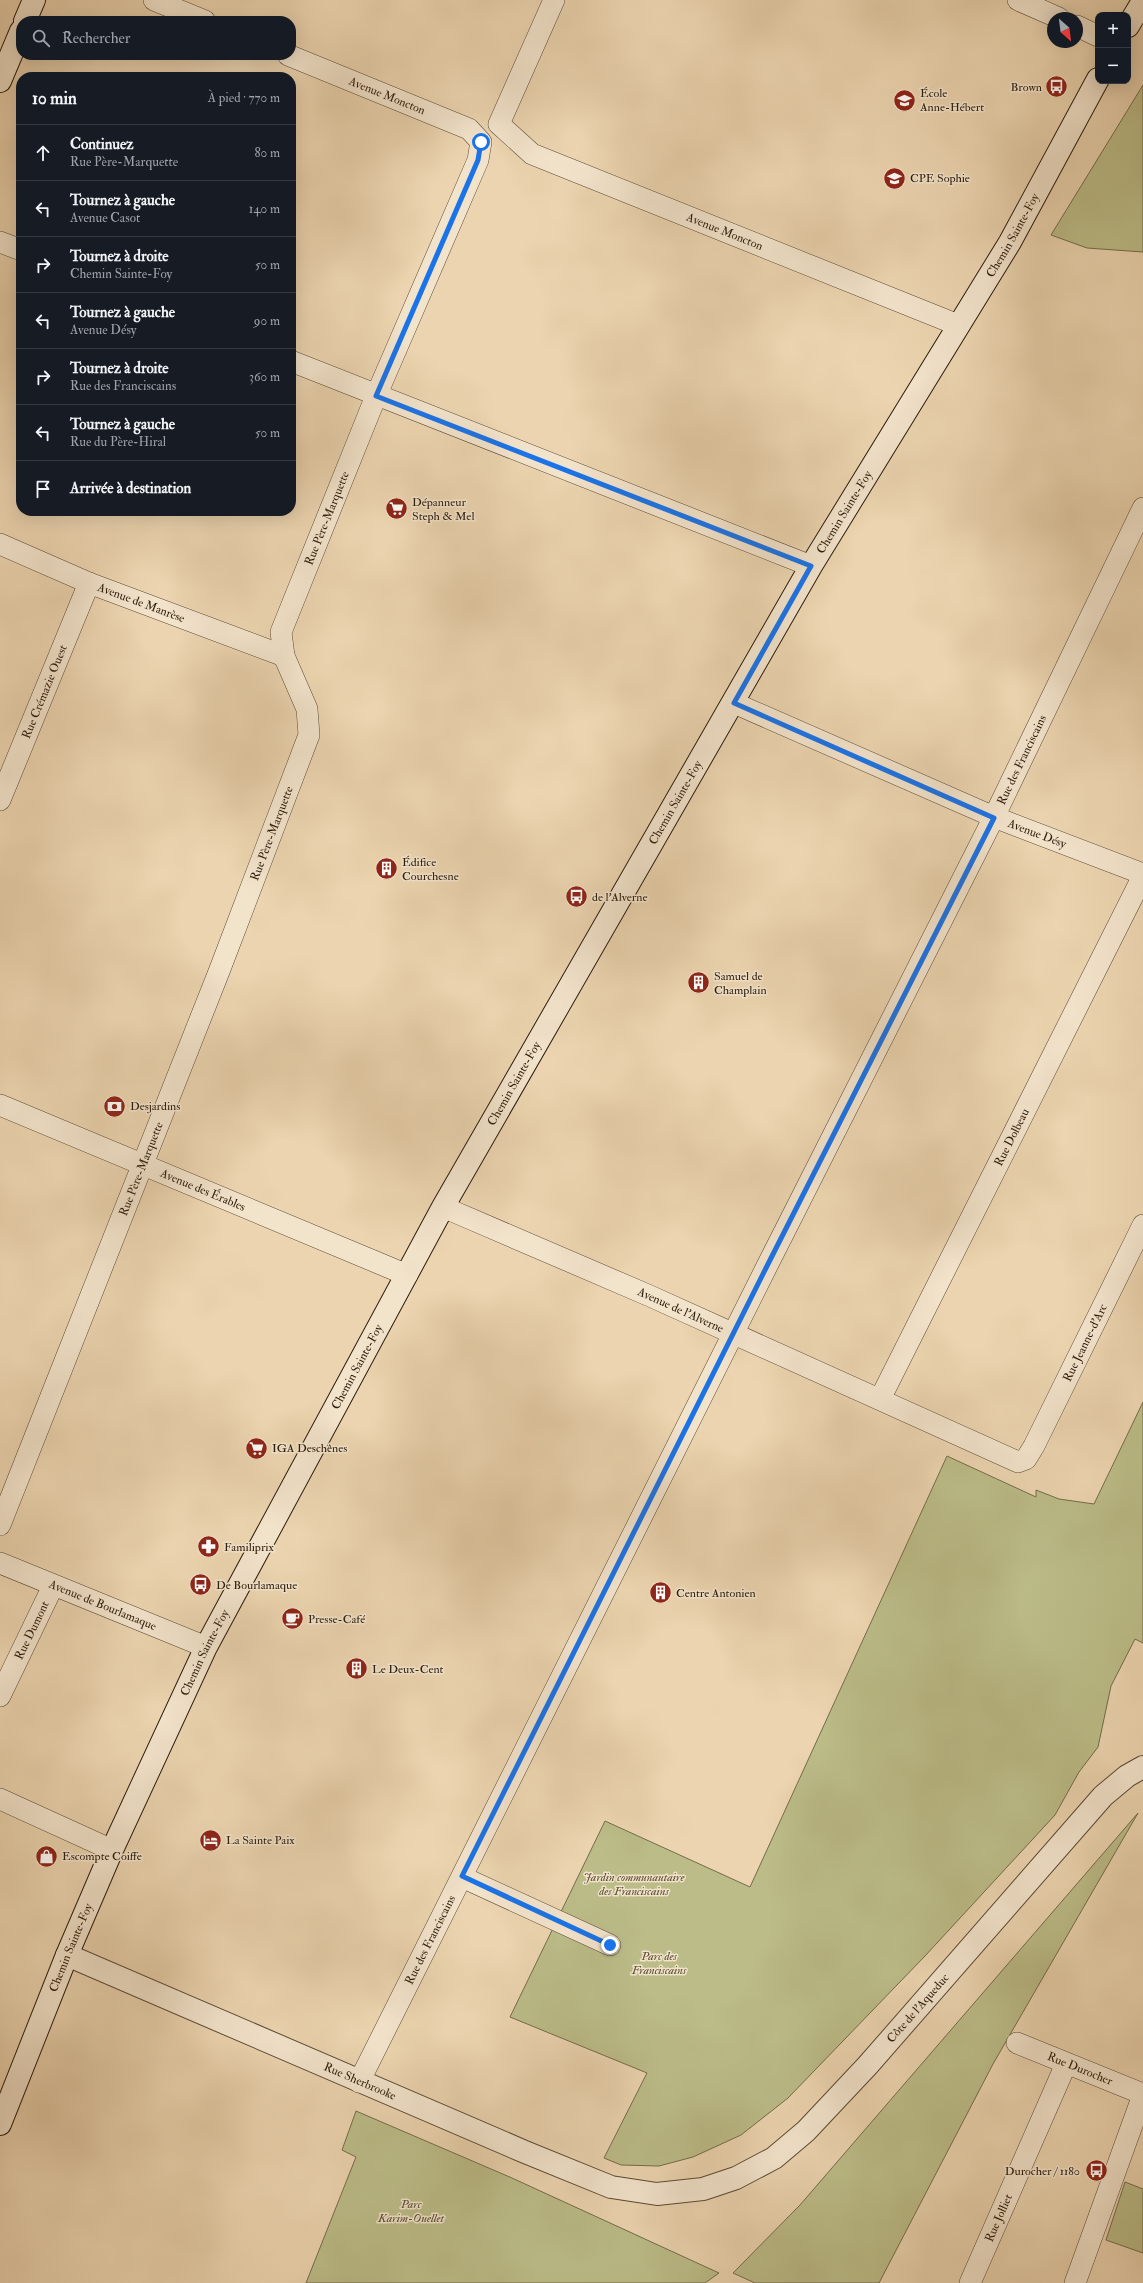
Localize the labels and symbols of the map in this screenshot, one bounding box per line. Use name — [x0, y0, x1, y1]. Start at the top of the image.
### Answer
north arrow — [1047, 12, 1083, 48]
street label: Avenue Moncton — [346, 73, 427, 118]
bus stop icon: Brown — [1044, 74, 1070, 100]
place label: Brown — [1010, 80, 1042, 95]
place label: École Anne-Hébert — [919, 86, 984, 115]
school or university icon: École Anne-Hébert — [891, 87, 917, 113]
route start — [472, 133, 490, 151]
school or university icon: CPE Sophie — [882, 165, 908, 191]
place label: CPE Sophie — [910, 171, 970, 186]
street label: Chemin Sainte-Foy — [983, 190, 1043, 280]
street label: Avenue Moncton — [683, 209, 765, 253]
street label: Chemin Sainte-Foy — [813, 467, 876, 556]
street label: Rue Père-Marquette — [301, 469, 352, 567]
place label: Dépanneur Steph & Mel — [412, 495, 474, 524]
supermarket icon: Dépanneur Steph & Mel — [383, 496, 409, 522]
street label: Avenue de Manrèse — [95, 579, 187, 626]
street label: Rue Crémazie Ouest — [18, 642, 70, 741]
street label: Rue des Franciscains — [994, 712, 1050, 807]
street label: Chemin Sainte-Foy — [645, 757, 706, 847]
street label: Rue Père-Marquette — [247, 784, 296, 883]
street label: Avenue Désy — [1005, 815, 1069, 852]
place label: Édifice Courchesne — [402, 855, 459, 884]
building icon: Édifice Courchesne — [373, 856, 399, 882]
bus stop icon: de l'Alverne — [564, 884, 590, 910]
place label: de l'Alverne — [592, 890, 648, 905]
place label: Samuel de Champlain — [714, 969, 767, 998]
building icon: Samuel de Champlain — [685, 970, 711, 996]
street label: Chemin Sainte-Foy — [484, 1038, 544, 1128]
bank icon: Desjardins — [102, 1093, 128, 1119]
place label: Desjardins — [130, 1099, 180, 1114]
street label: Rue Dolbeau — [991, 1106, 1032, 1169]
street label: Rue Père-Marquette — [116, 1120, 166, 1218]
street label: Avenue des Érables — [157, 1165, 248, 1214]
street label: Avenue de l'Alverne — [634, 1284, 726, 1336]
street label: Rue Jeanne-d'Arc — [1059, 1301, 1110, 1384]
street label: Chemin Sainte-Foy — [328, 1321, 386, 1412]
supermarket icon: IGA Deschênes — [243, 1435, 269, 1461]
place label: IGA Deschênes — [272, 1441, 347, 1456]
pharmacy icon: Familiprix — [196, 1534, 222, 1560]
place label: Familiprix — [224, 1540, 275, 1555]
bus stop icon: De Bourlamaque — [188, 1572, 214, 1598]
street label: Avenue de Bourlamaque — [46, 1576, 159, 1634]
place label: De Bourlamaque — [216, 1578, 297, 1593]
building icon: Centre Antonien — [647, 1580, 673, 1606]
place label: Centre Antonien — [676, 1586, 756, 1601]
street label: Rue Dumont — [11, 1598, 52, 1662]
street label: Chemin Sainte-Foy — [177, 1606, 233, 1698]
cafe icon: Presse-Café — [279, 1606, 305, 1632]
place label: Presse-Café — [308, 1612, 366, 1627]
building icon: Le Deux-Cent — [343, 1656, 369, 1682]
place label: Le Deux-Cent — [372, 1662, 444, 1677]
hotel icon: La Sainte Paix — [198, 1827, 224, 1853]
place label: La Sainte Paix — [226, 1833, 295, 1848]
shop icon: Escompte Coiffe — [33, 1843, 59, 1869]
place label: Escompte Coiffe — [62, 1849, 142, 1864]
park label: Jardin communautaire des Franciscains — [584, 1870, 685, 1899]
street label: Rue des Franciscains — [401, 1893, 459, 1987]
street label: Chemin Sainte-Foy — [46, 1900, 96, 1994]
route end — [601, 1936, 619, 1954]
park label: Parc des Franciscains — [631, 1949, 687, 1978]
street label: Côte de l'Aqueduc — [883, 1970, 952, 2046]
street label: Rue Durocher — [1045, 2049, 1115, 2089]
street label: Rue Sherbrooke — [322, 2059, 398, 2103]
bus stop icon: Durocher / 1180 — [1083, 2158, 1109, 2184]
place label: Durocher / 1180 — [1005, 2164, 1080, 2179]
street label: Rue Jolliet — [981, 2192, 1016, 2244]
park label: Parc Karim-Ouellet — [377, 2197, 445, 2226]

